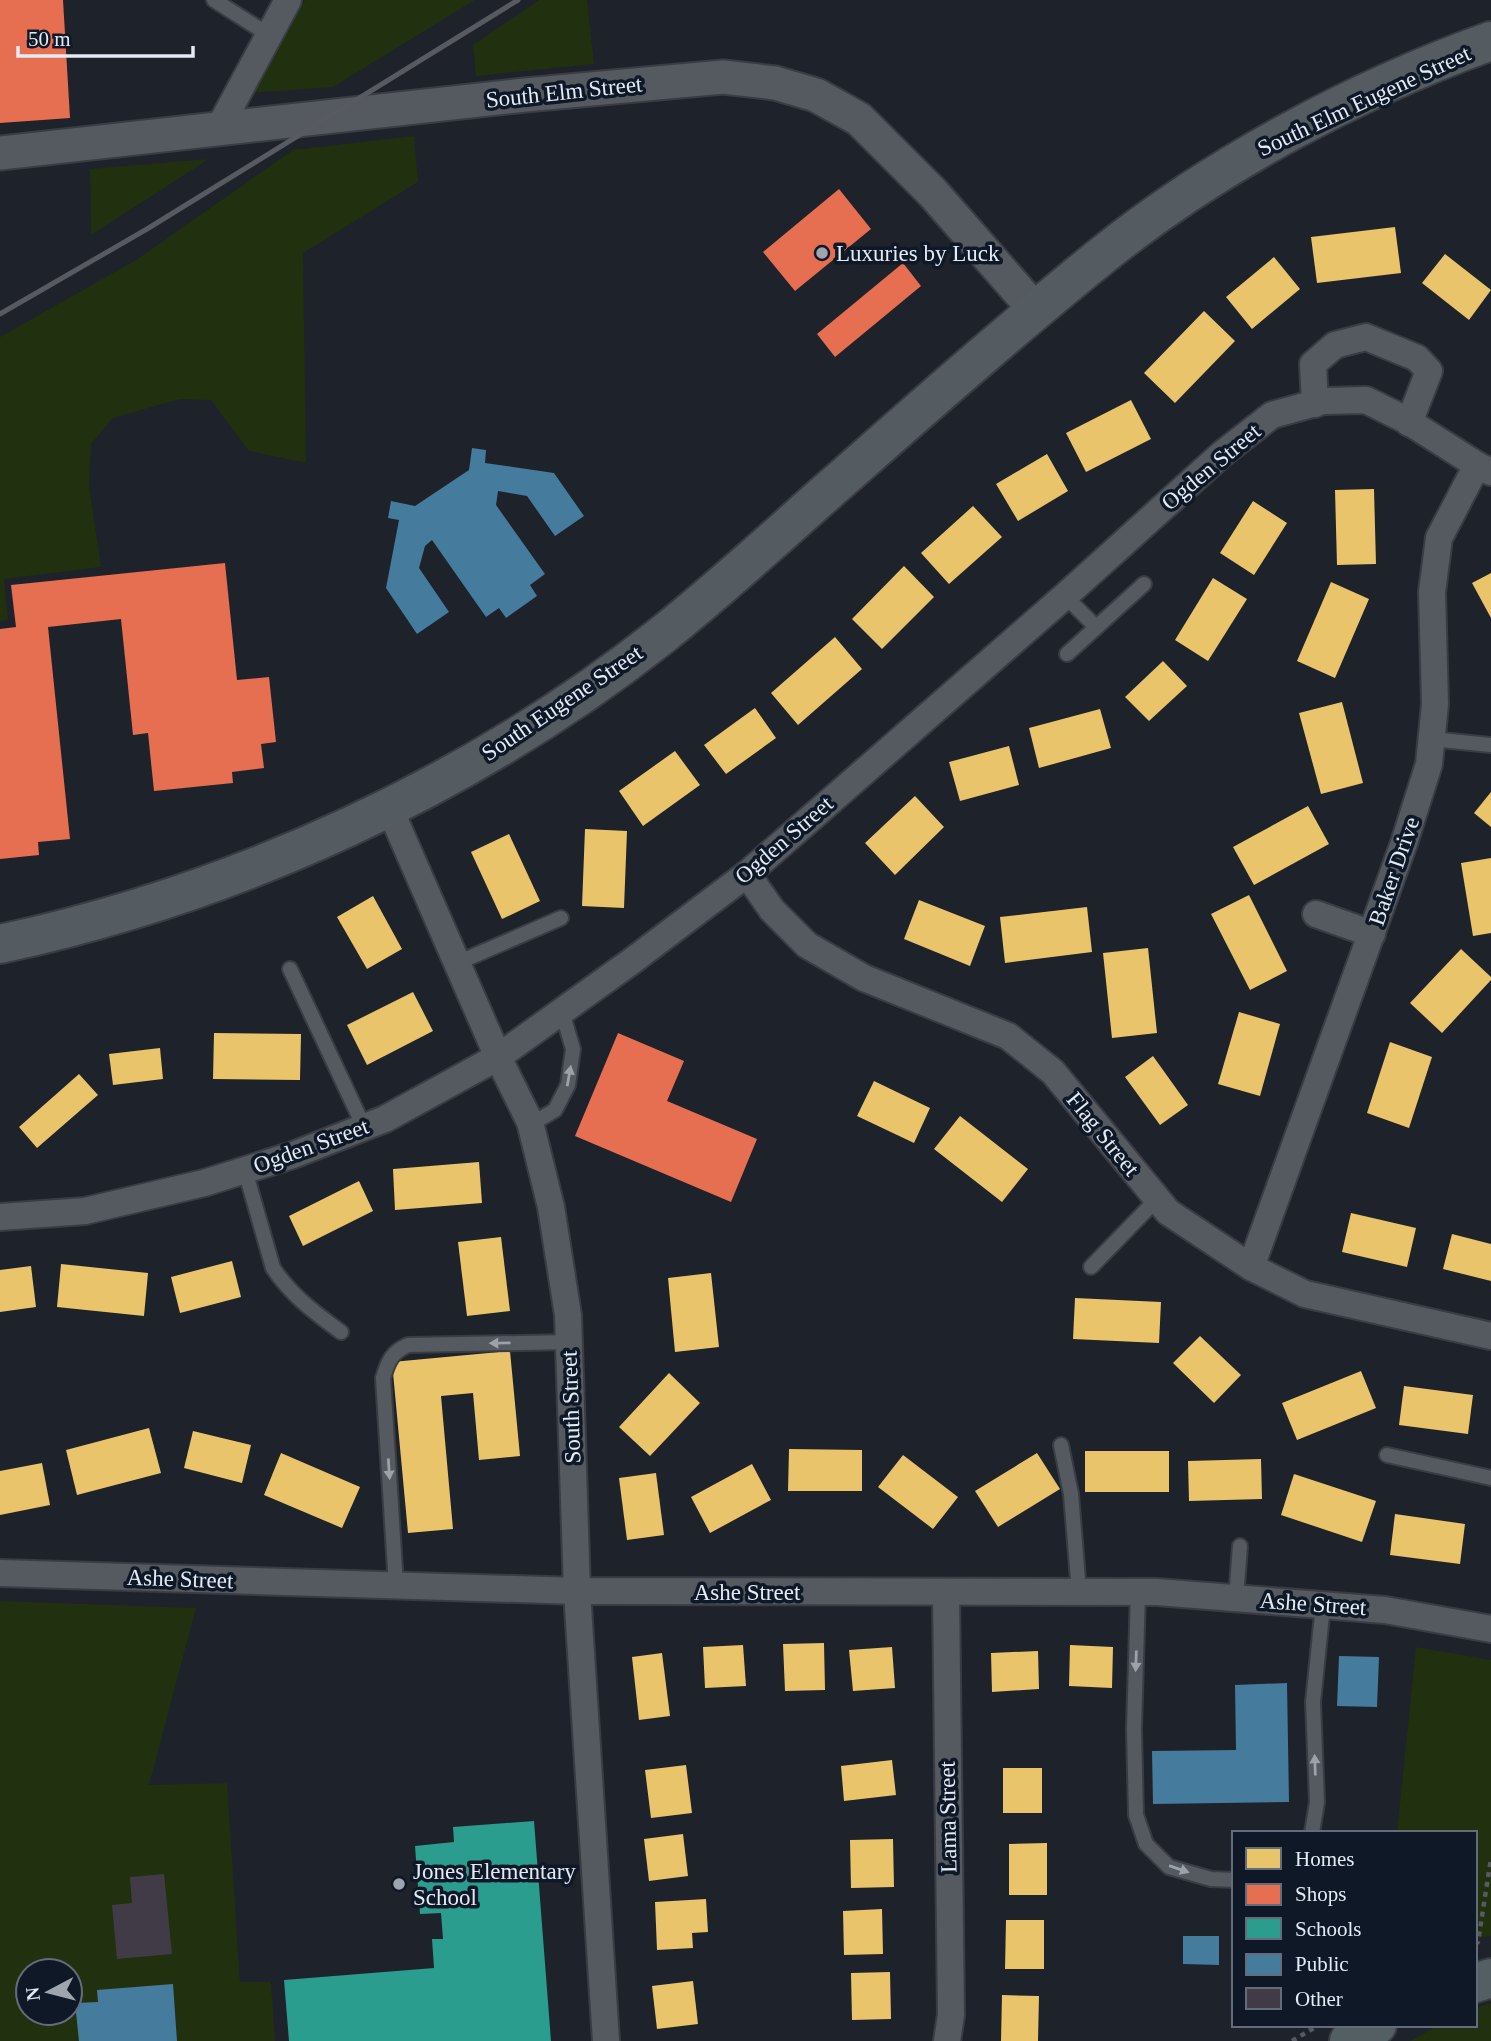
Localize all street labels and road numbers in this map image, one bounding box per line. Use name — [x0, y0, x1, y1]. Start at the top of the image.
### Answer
street label: South Elm Eugene Street — [1254, 40, 1475, 161]
street label: South Elm Street — [485, 71, 644, 113]
street label: Ogden Street — [1157, 418, 1266, 515]
street label: South Eugene Street — [477, 640, 647, 766]
street label: Ogden Street — [730, 791, 838, 889]
street label: Baker Drive — [1364, 813, 1424, 929]
street label: Flag Street — [1062, 1087, 1145, 1181]
street label: Ogden Street — [250, 1113, 373, 1178]
street label: South Street — [557, 1349, 585, 1464]
street label: Ashe Street — [126, 1565, 234, 1593]
street label: Ashe Street — [694, 1580, 801, 1605]
street label: Ashe Street — [1259, 1588, 1368, 1620]
street label: Lama Street — [935, 1760, 961, 1873]

